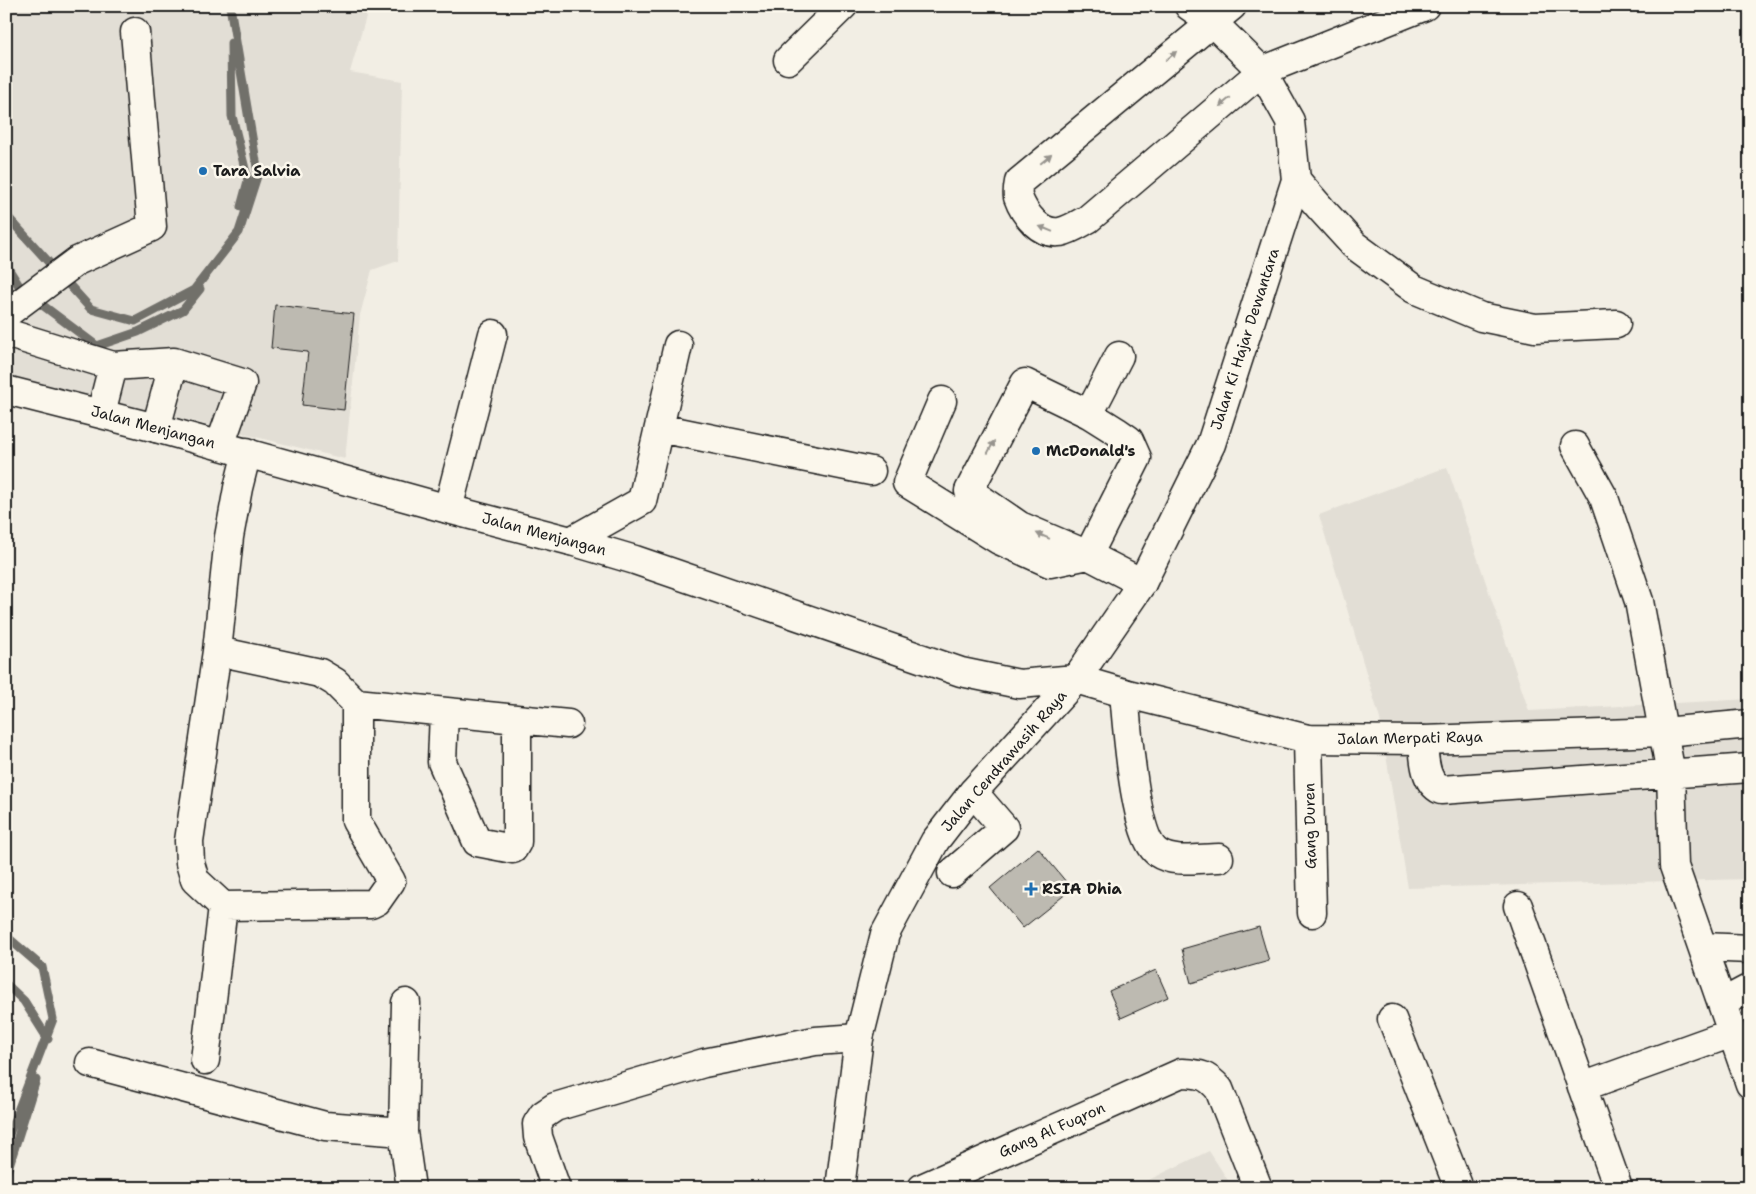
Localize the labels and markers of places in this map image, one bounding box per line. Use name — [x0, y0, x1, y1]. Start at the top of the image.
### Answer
place label: Tara Salvia — [213, 161, 301, 181]
marker: Tara Salvia — [197, 165, 209, 177]
place label: McDonald's — [1046, 441, 1136, 461]
marker: McDonald's — [1030, 445, 1042, 457]
place label: RSIA Dhia — [1042, 879, 1123, 899]
marker: RSIA Dhia — [1024, 882, 1038, 896]

